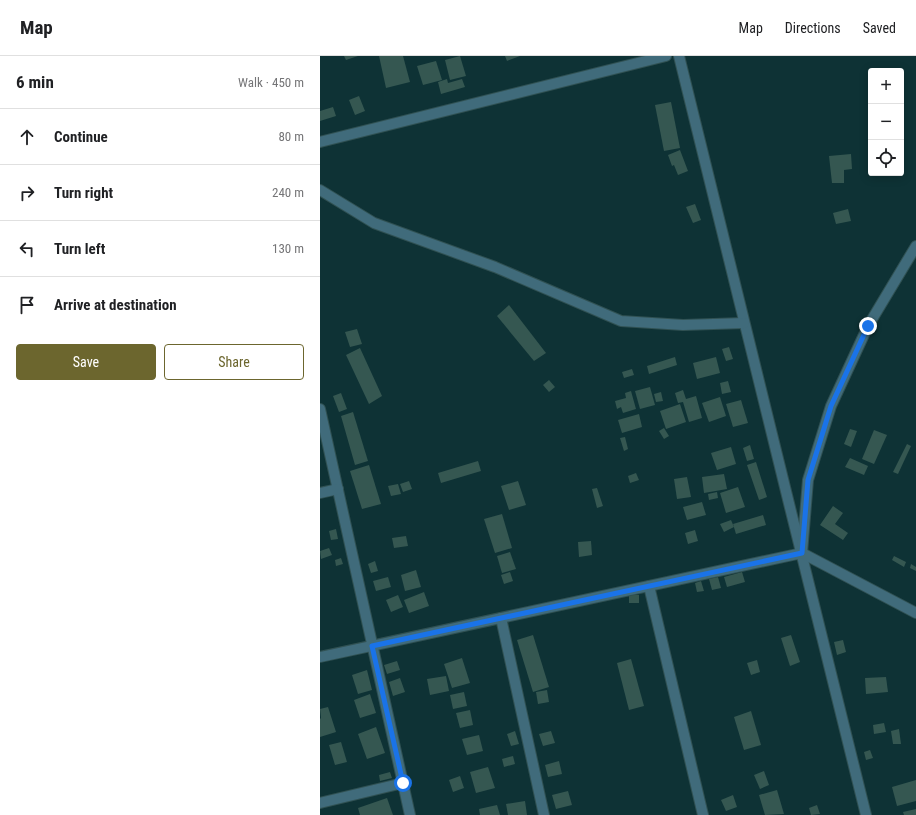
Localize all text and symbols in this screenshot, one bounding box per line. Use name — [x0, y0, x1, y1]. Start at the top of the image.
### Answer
text: Map — [20, 16, 53, 39]
text: Map — [739, 20, 763, 36]
text: Directions — [785, 20, 841, 36]
text: Saved — [863, 20, 896, 36]
map controls — [868, 68, 904, 176]
button: + — [868, 68, 904, 104]
text: 6 min — [16, 72, 54, 92]
text: Walk · 450 m — [238, 75, 304, 90]
button: − — [868, 104, 904, 140]
icon: ahead — [16, 126, 38, 148]
text: Continue — [54, 128, 108, 146]
text: 80 m — [278, 129, 304, 144]
button: locate — [868, 140, 904, 176]
icon: right — [16, 182, 38, 204]
text: Turn right — [54, 184, 113, 202]
text: 240 m — [272, 185, 304, 200]
icon: left — [16, 238, 38, 260]
text: Turn left — [54, 240, 105, 258]
text: 130 m — [272, 241, 304, 256]
icon: arrive — [16, 294, 38, 316]
text: Arrive at destination — [54, 296, 177, 314]
route end — [859, 317, 877, 335]
button: Save — [16, 344, 156, 380]
button: Share — [164, 344, 304, 380]
route start — [394, 774, 412, 792]

